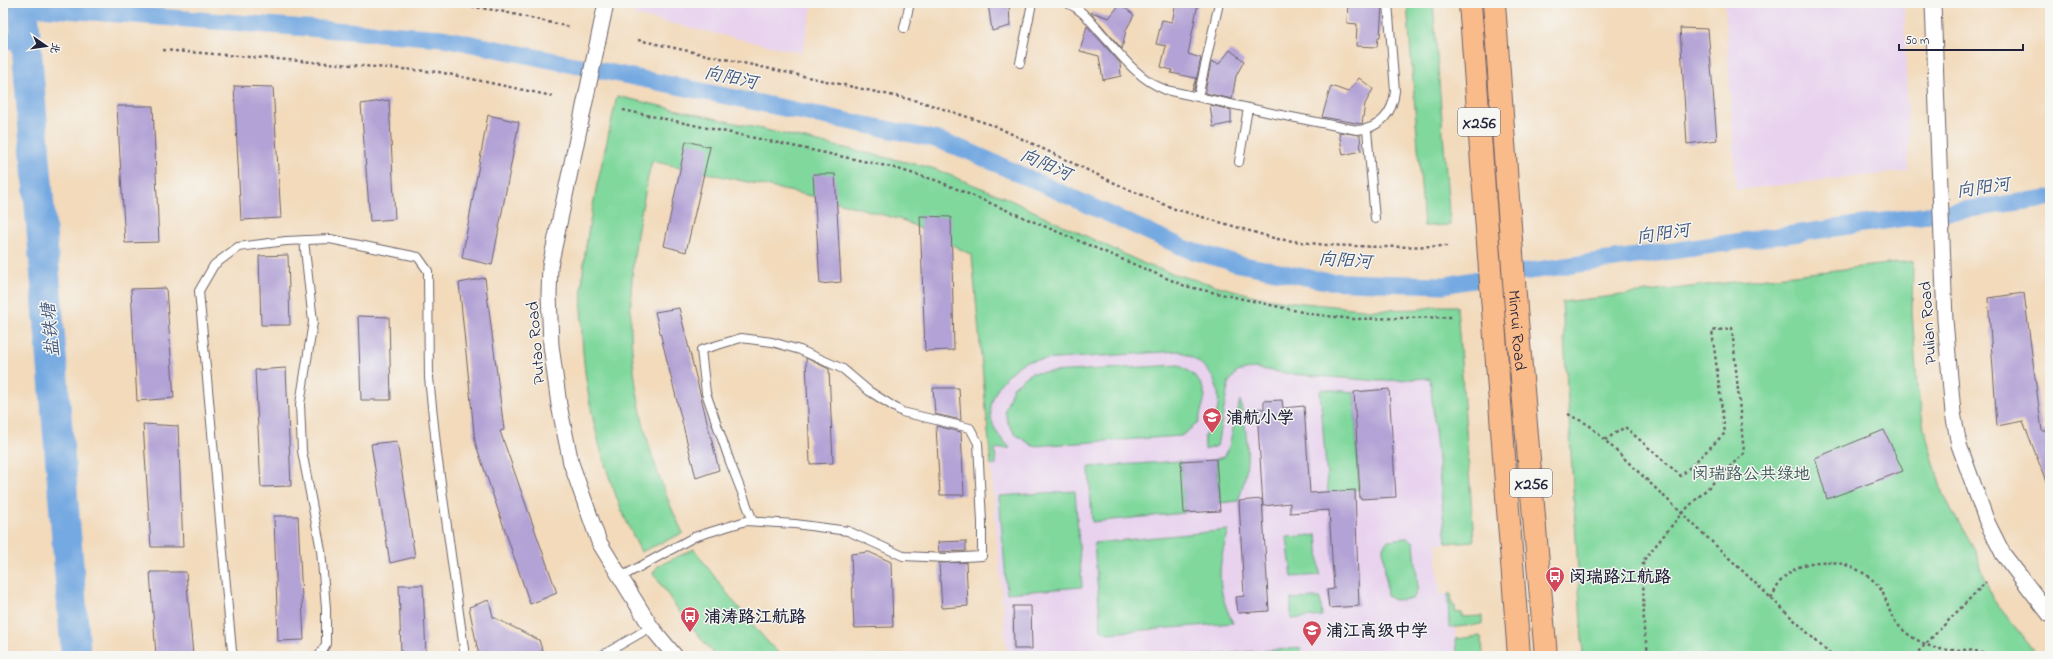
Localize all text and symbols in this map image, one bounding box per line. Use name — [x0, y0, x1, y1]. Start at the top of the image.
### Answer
north arrow — [26, 26, 66, 66]
scale bar — [1899, 26, 2023, 52]
text: 50 m — [1905, 32, 1929, 50]
text: 北 — [46, 41, 64, 55]
water label: 向阳河 — [701, 61, 763, 98]
road number: X256 — [1458, 108, 1500, 136]
water label: 向阳河 — [1015, 143, 1078, 190]
water label: 向阳河 — [1955, 172, 2015, 206]
water label: 向阳河 — [1635, 218, 1695, 252]
water label: 向阳河 — [1317, 247, 1376, 277]
street label: Pulian Road — [1913, 280, 1944, 365]
street label: Minrui Road — [1501, 289, 1532, 372]
water label: 盐铁塘 — [37, 300, 67, 358]
street label: Putao Road — [520, 300, 553, 386]
school or university icon: 浦航小学 — [1201, 406, 1223, 434]
place label: 浦航小学 — [1226, 406, 1294, 431]
park label: 闵瑞路公共绿地 — [1692, 462, 1811, 487]
road number: X256 — [1510, 469, 1552, 497]
bus stop icon: 闵瑞路江航路 — [1544, 565, 1566, 593]
place label: 闵瑞路江航路 — [1569, 565, 1671, 590]
bus stop icon: 浦涛路江航路 — [679, 605, 701, 633]
place label: 浦涛路江航路 — [704, 605, 806, 630]
school or university icon: 浦江高级中学 — [1301, 619, 1323, 647]
place label: 浦江高级中学 — [1326, 619, 1428, 644]

